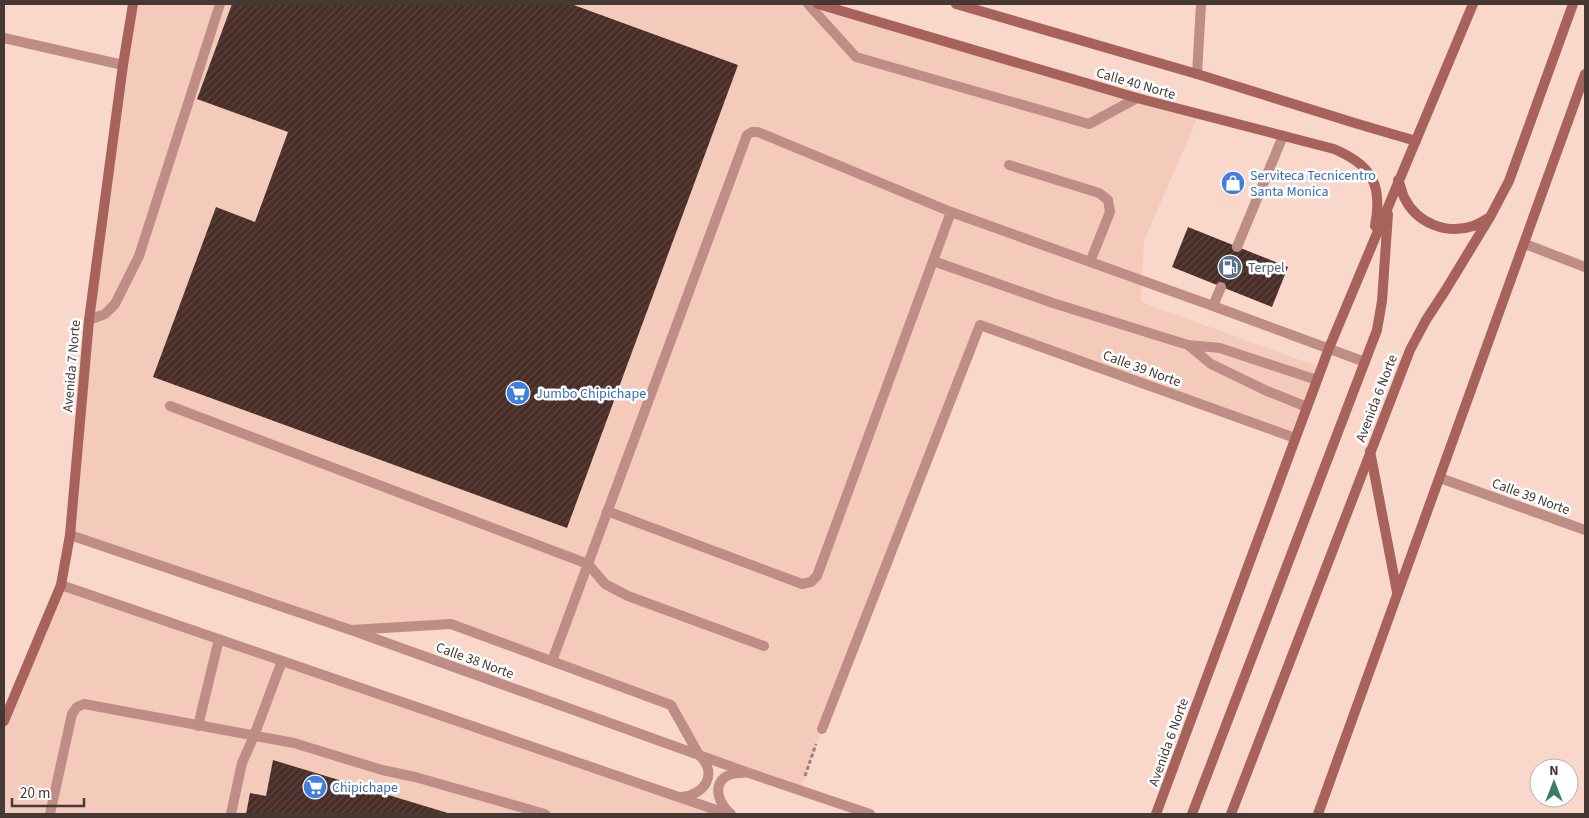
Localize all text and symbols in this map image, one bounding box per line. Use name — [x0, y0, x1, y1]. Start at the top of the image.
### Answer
street label: Calle 40 Norte — [1094, 63, 1178, 105]
place label: Serviteca Tecnicentro Santa Monica — [1250, 166, 1376, 202]
shop icon: Serviteca Tecnicentro Santa Monica — [1220, 170, 1246, 196]
fuel station icon: Terpel — [1217, 254, 1243, 280]
place label: Terpel — [1248, 258, 1285, 278]
street label: Avenida 7 Norte — [58, 319, 86, 413]
street label: Calle 39 Norte — [1100, 346, 1183, 392]
street label: Avenida 6 Norte — [1351, 352, 1403, 445]
supermarket icon: Jumbo Chipichape — [505, 380, 531, 406]
place label: Jumbo Chipichape — [536, 384, 646, 404]
street label: Calle 39 Norte — [1489, 474, 1572, 520]
street label: Calle 38 Norte — [433, 638, 516, 684]
street label: Avenida 6 Norte — [1144, 695, 1194, 789]
north arrow — [1529, 758, 1579, 808]
text: N — [1549, 761, 1559, 781]
supermarket icon: Chipichape — [302, 774, 328, 800]
scale bar — [12, 776, 85, 808]
place label: Chipichape — [332, 778, 398, 798]
text: 20 m — [20, 783, 50, 804]

